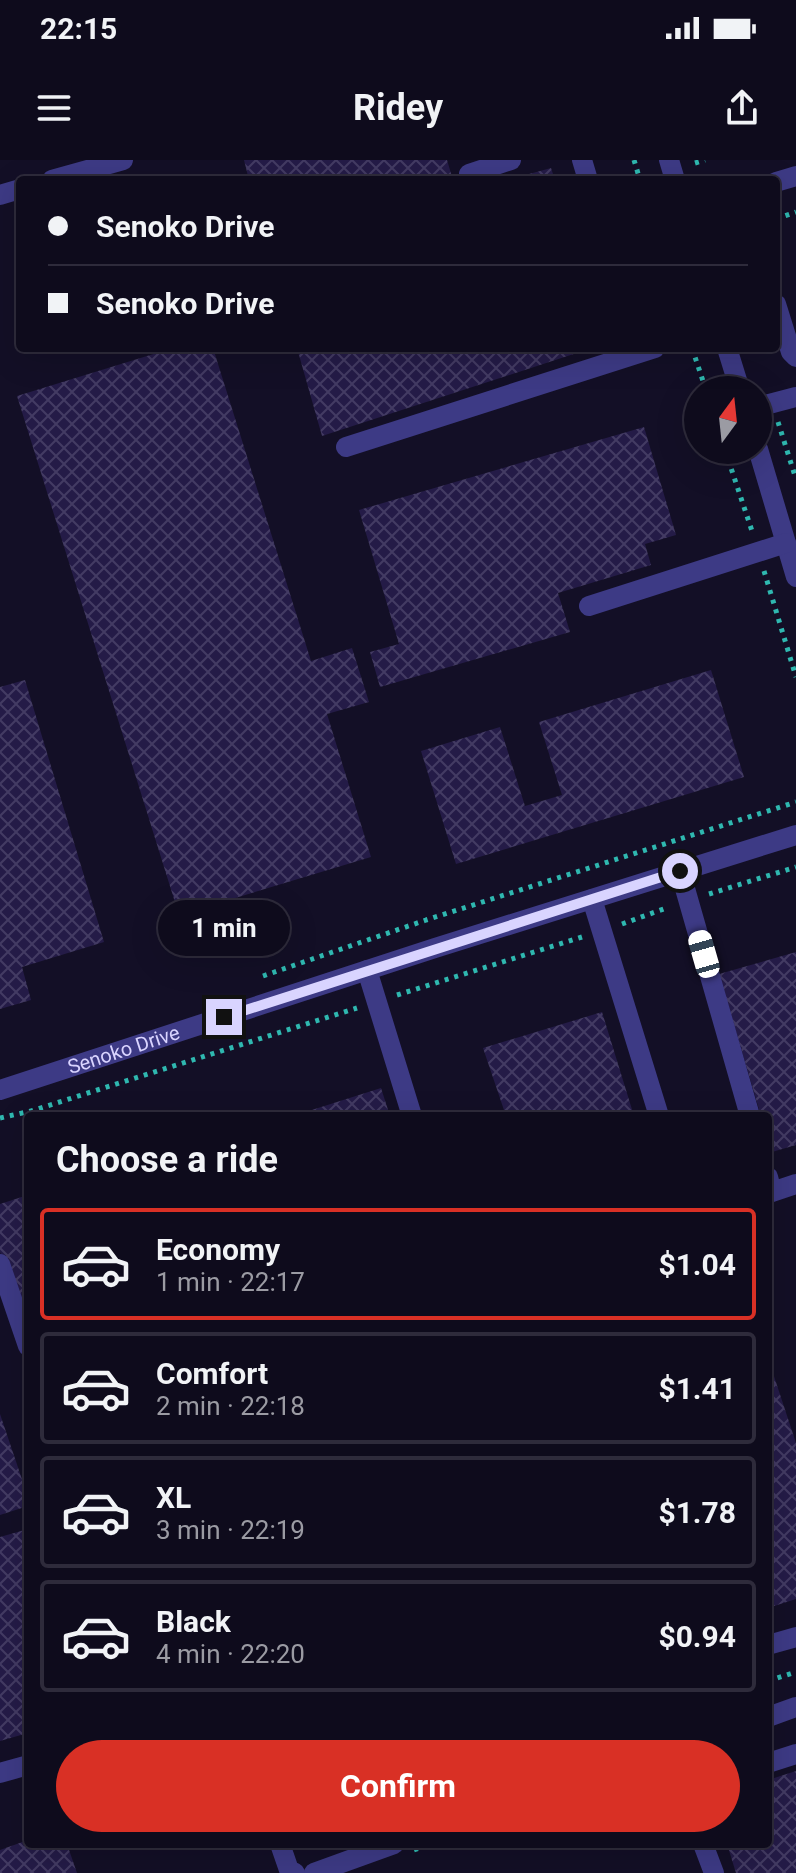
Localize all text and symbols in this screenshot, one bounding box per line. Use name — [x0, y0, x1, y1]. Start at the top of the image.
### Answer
text: 22:15 — [40, 11, 117, 46]
icon: menu — [32, 86, 76, 130]
icon: share — [720, 86, 764, 130]
text: Ridey — [353, 87, 443, 129]
text: Senoko Drive — [96, 209, 274, 244]
text: Senoko Drive — [96, 286, 274, 321]
north arrow — [684, 376, 772, 464]
map controls — [684, 376, 772, 464]
route start — [662, 853, 698, 889]
callout: 1 min — [158, 901, 290, 957]
text: 1 min — [191, 913, 257, 943]
car — [686, 928, 722, 980]
route end — [206, 999, 242, 1035]
street label: Senoko Drive — [65, 1020, 183, 1079]
text: Choose a ride — [56, 1139, 278, 1181]
icon: car — [60, 1228, 132, 1300]
text: Economy — [156, 1232, 280, 1267]
text: $1.04 — [658, 1247, 736, 1282]
text: 1 min · 22:17 — [156, 1267, 305, 1297]
icon: car — [60, 1352, 132, 1424]
text: Comfort — [156, 1356, 268, 1391]
text: $1.41 — [658, 1371, 736, 1406]
text: 2 min · 22:18 — [156, 1391, 305, 1421]
icon: car — [60, 1476, 132, 1548]
text: XL — [156, 1480, 191, 1515]
text: $1.78 — [658, 1495, 736, 1530]
text: 3 min · 22:19 — [156, 1515, 305, 1545]
icon: car — [60, 1600, 132, 1672]
text: Black — [156, 1604, 231, 1639]
text: $0.94 — [658, 1619, 736, 1654]
text: 4 min · 22:20 — [156, 1639, 305, 1669]
button: Confirm — [56, 1740, 740, 1832]

